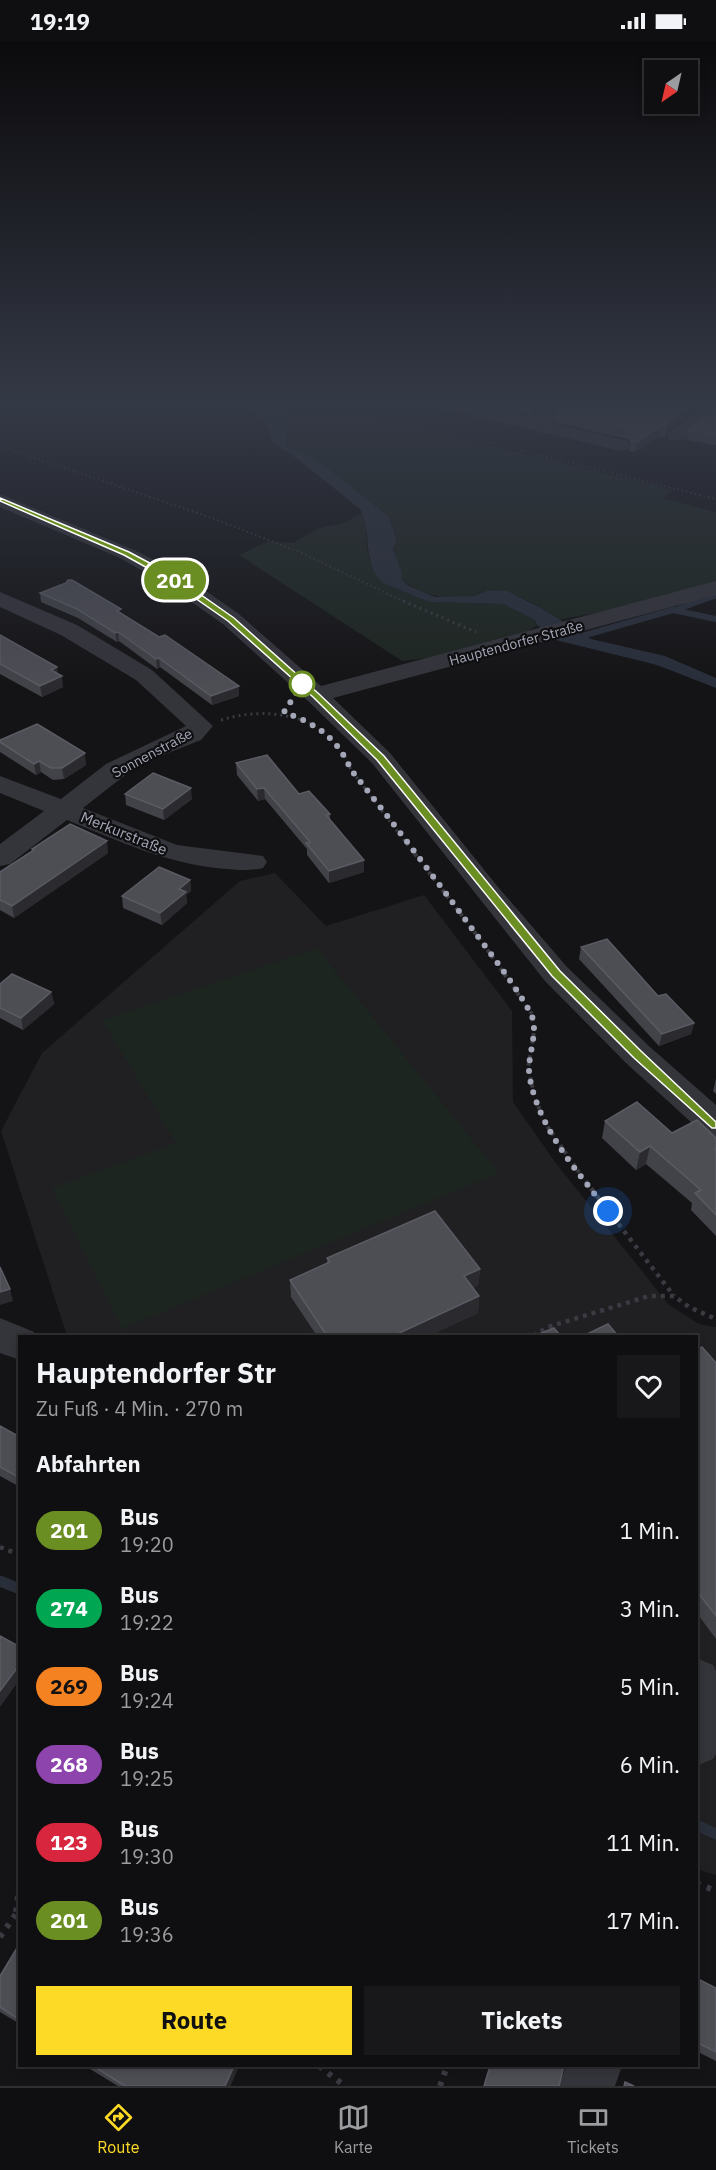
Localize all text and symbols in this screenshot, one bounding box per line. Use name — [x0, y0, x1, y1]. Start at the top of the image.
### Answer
text: 19:19 — [30, 7, 90, 36]
north arrow — [644, 60, 698, 114]
map controls — [644, 60, 698, 114]
line badge: 201 — [140, 560, 210, 600]
text: 201 — [156, 566, 194, 594]
street label: Hauptendorfer Straße — [447, 616, 585, 670]
unlabelled marker — [289, 671, 315, 697]
street label: Sonnenstraße — [109, 724, 196, 782]
street label: Merkurstraße — [78, 807, 170, 859]
your location — [593, 1196, 623, 1226]
text: Hauptendorfer Str — [36, 1354, 276, 1391]
button: heart — [617, 1355, 680, 1418]
text: Zu Fuß · 4 Min. · 270 m — [36, 1395, 243, 1422]
text: Abfahrten — [36, 1449, 141, 1478]
text: Bus — [120, 1502, 159, 1531]
text: 201 — [50, 1516, 88, 1544]
text: 1 Min. — [620, 1516, 680, 1545]
text: 19:20 — [120, 1531, 174, 1558]
text: Bus — [120, 1580, 159, 1609]
text: 274 — [50, 1594, 88, 1622]
text: 3 Min. — [620, 1594, 680, 1623]
text: 19:22 — [120, 1609, 174, 1636]
text: Bus — [120, 1658, 159, 1687]
text: 269 — [50, 1672, 88, 1700]
text: 5 Min. — [620, 1672, 680, 1701]
text: 19:24 — [120, 1687, 174, 1714]
text: Bus — [120, 1736, 159, 1765]
text: 268 — [50, 1750, 88, 1778]
text: 6 Min. — [620, 1750, 680, 1779]
text: 19:25 — [120, 1765, 174, 1792]
text: Bus — [120, 1814, 159, 1843]
text: 123 — [50, 1828, 88, 1856]
text: 11 Min. — [607, 1828, 680, 1857]
text: 19:30 — [120, 1843, 174, 1870]
text: Bus — [120, 1892, 159, 1921]
text: 201 — [50, 1906, 88, 1934]
text: 17 Min. — [607, 1906, 680, 1935]
text: 19:36 — [120, 1921, 174, 1948]
button: Route — [36, 1986, 352, 2055]
button: Tickets — [364, 1986, 680, 2055]
tab: Route — [97, 2101, 140, 2157]
tab: Karte — [334, 2101, 373, 2157]
tab: Tickets — [567, 2101, 619, 2157]

